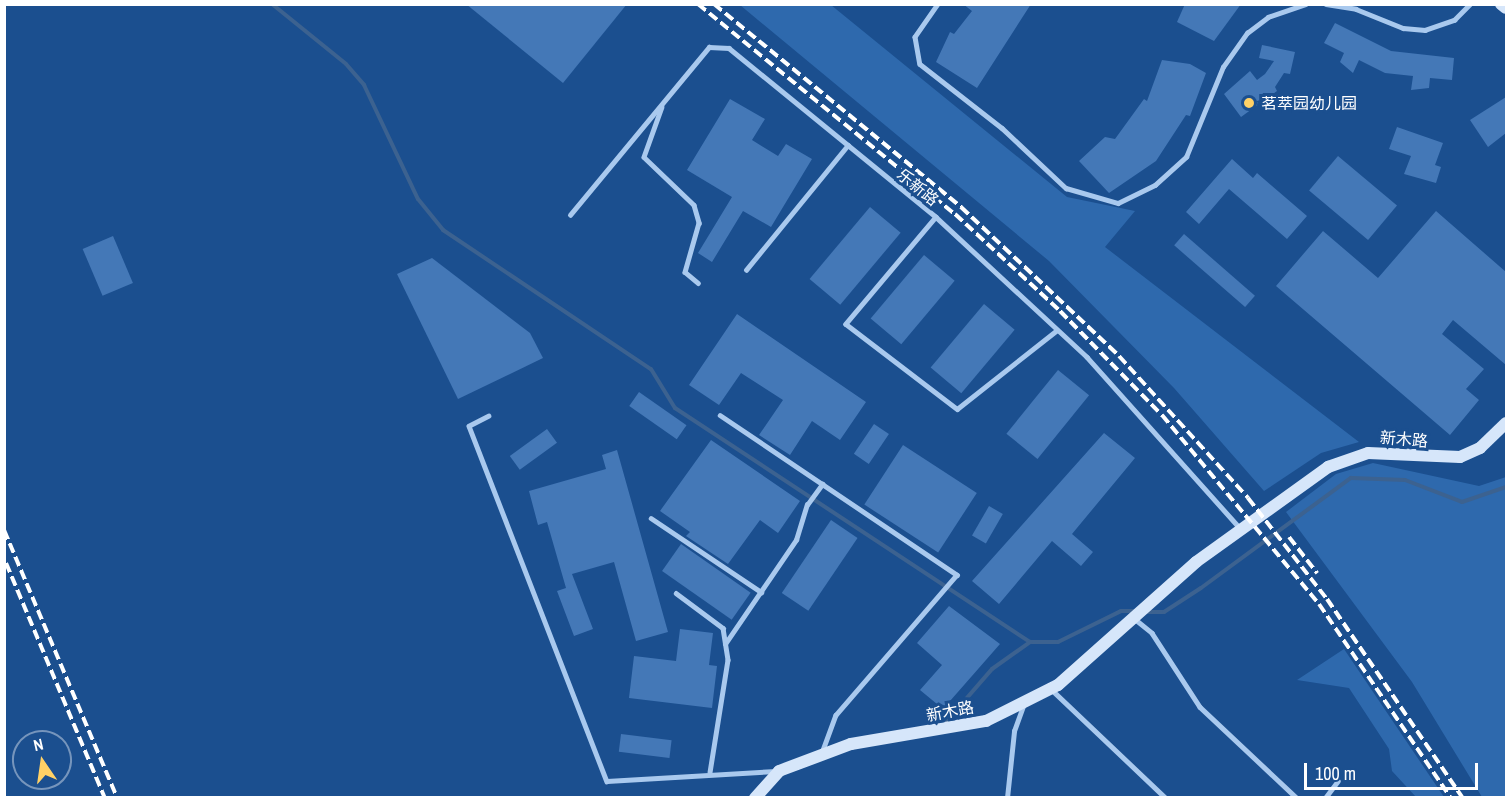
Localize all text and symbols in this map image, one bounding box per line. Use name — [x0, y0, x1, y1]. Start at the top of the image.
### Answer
place label: 茗萃园幼儿园 — [1261, 93, 1357, 113]
marker: 茗萃园幼儿园 — [1242, 96, 1256, 110]
street label: 乐新路 — [893, 164, 943, 210]
street label: 新木路 — [1379, 427, 1429, 451]
street label: 新木路 — [925, 697, 975, 725]
north arrow — [12, 730, 72, 790]
text: N — [31, 733, 45, 756]
scale bar — [1307, 751, 1481, 789]
text: 100 m — [1315, 761, 1356, 786]

